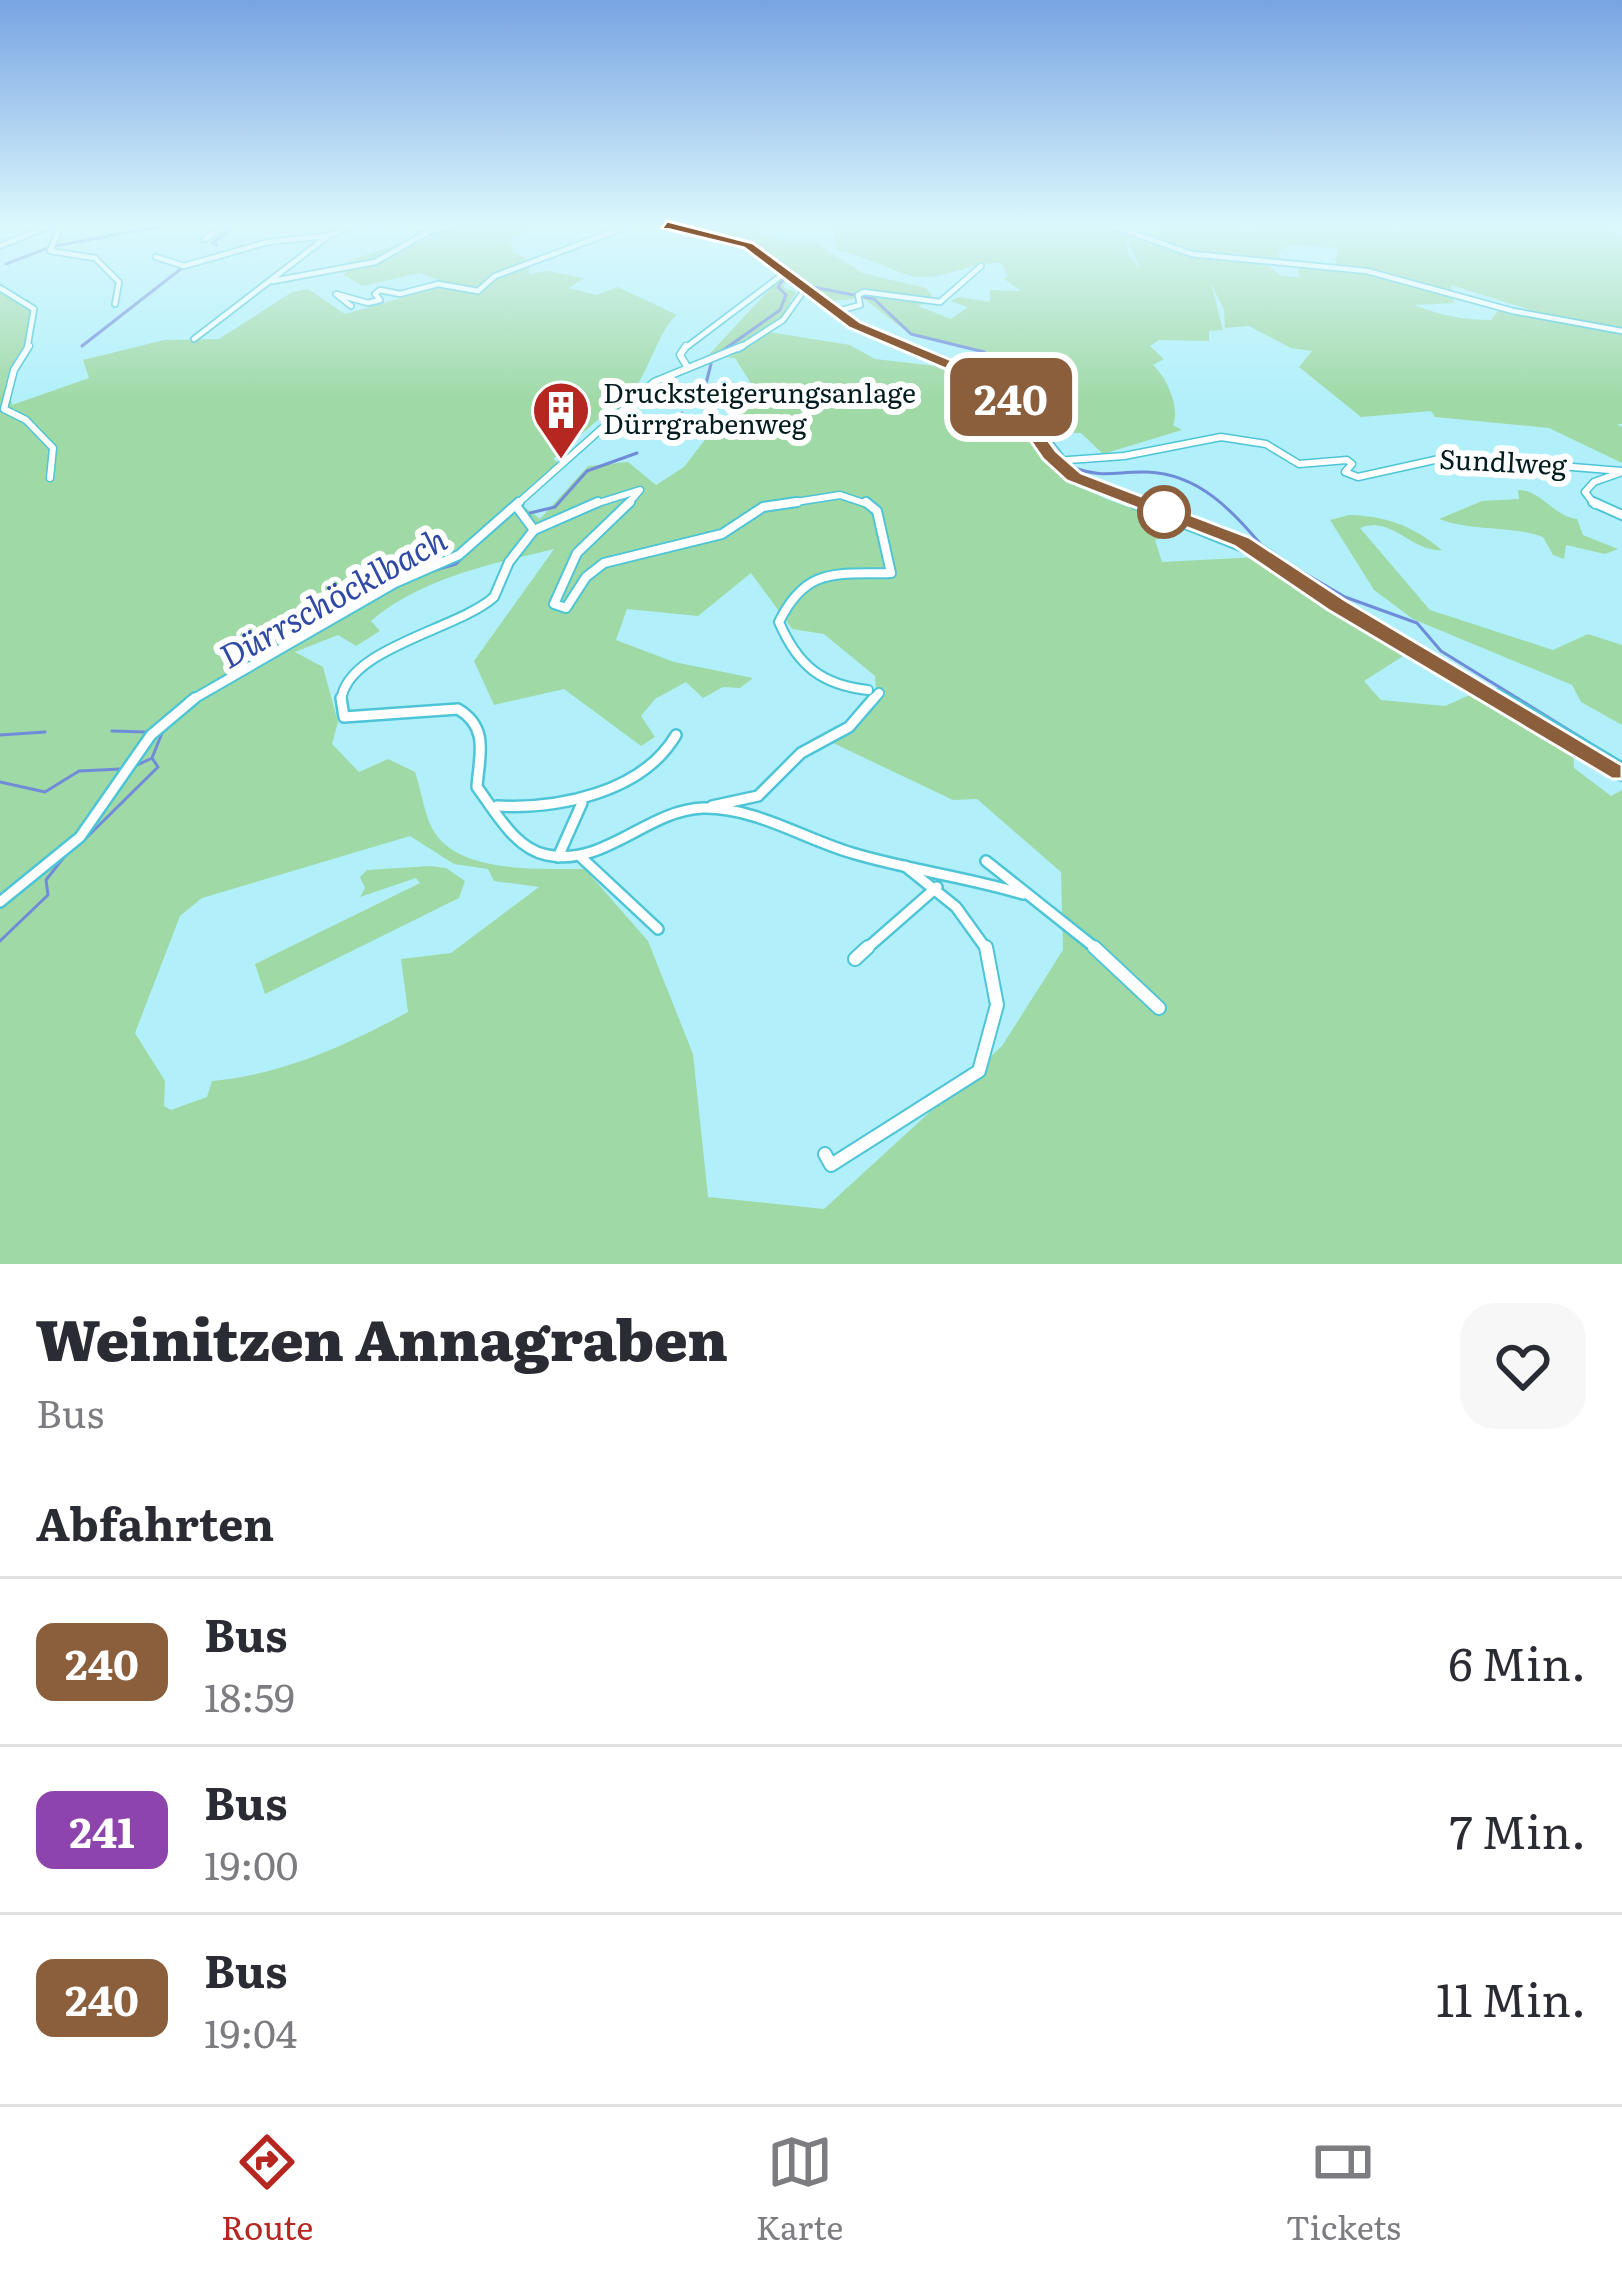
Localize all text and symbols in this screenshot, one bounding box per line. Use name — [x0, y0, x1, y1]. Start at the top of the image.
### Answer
line badge: 240 — [942, 358, 1080, 436]
text: 240 — [974, 366, 1048, 428]
place label: Drucksteigerungsanlage Dürrgrabenweg — [603, 371, 916, 442]
building icon: Drucksteigerungsanlage Dürrgrabenweg — [530, 379, 592, 461]
street label: Sundlweg — [1438, 437, 1569, 483]
unlabelled marker — [1139, 487, 1189, 537]
water label: Dürrschöcklbach — [209, 513, 454, 679]
text: Weinitzen Annagraben — [36, 1294, 728, 1379]
button: heart — [1460, 1303, 1586, 1429]
text: Bus — [36, 1382, 104, 1440]
text: Abfahrten — [36, 1488, 274, 1555]
text: Bus — [204, 1599, 288, 1666]
text: 6 Min. — [1448, 1628, 1586, 1695]
text: 240 — [65, 1631, 139, 1693]
text: 18:59 — [204, 1666, 295, 1724]
text: Bus — [204, 1767, 288, 1834]
text: 7 Min. — [1450, 1796, 1586, 1863]
text: 241 — [69, 1799, 135, 1861]
text: 19:00 — [204, 1834, 298, 1892]
text: Bus — [204, 1935, 288, 2002]
text: 11 Min. — [1436, 1964, 1586, 2031]
text: 240 — [65, 1967, 139, 2029]
text: 19:04 — [204, 2002, 297, 2060]
tab: Route — [221, 2129, 313, 2250]
tab: Karte — [756, 2129, 843, 2250]
tab: Tickets — [1286, 2129, 1401, 2250]

